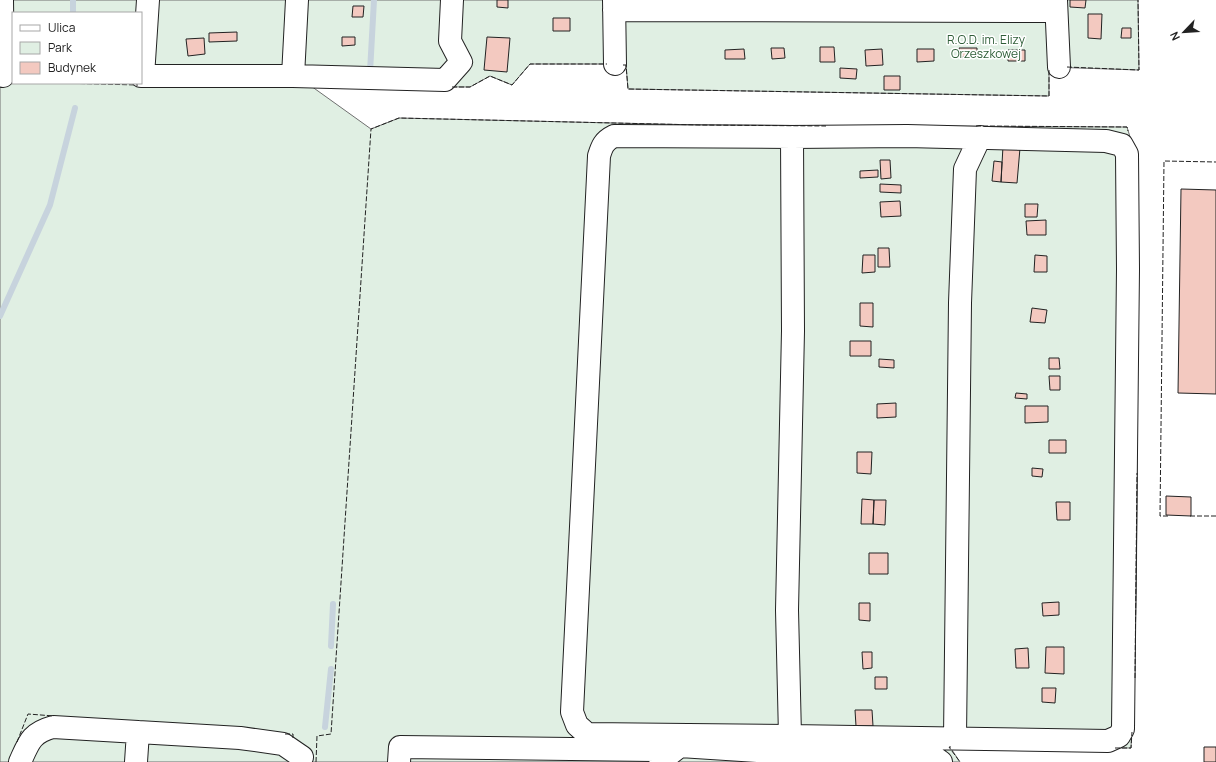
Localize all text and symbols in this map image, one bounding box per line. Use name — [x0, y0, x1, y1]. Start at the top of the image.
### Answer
legend — [12, 12, 142, 84]
north arrow — [1164, 12, 1204, 52]
text: Ulica — [48, 19, 75, 36]
text: N — [1166, 30, 1183, 43]
park label: R.O.D. im. Elizy Orzeszkowej — [947, 31, 1026, 62]
text: Park — [48, 39, 73, 56]
text: Budynek — [48, 59, 97, 76]

